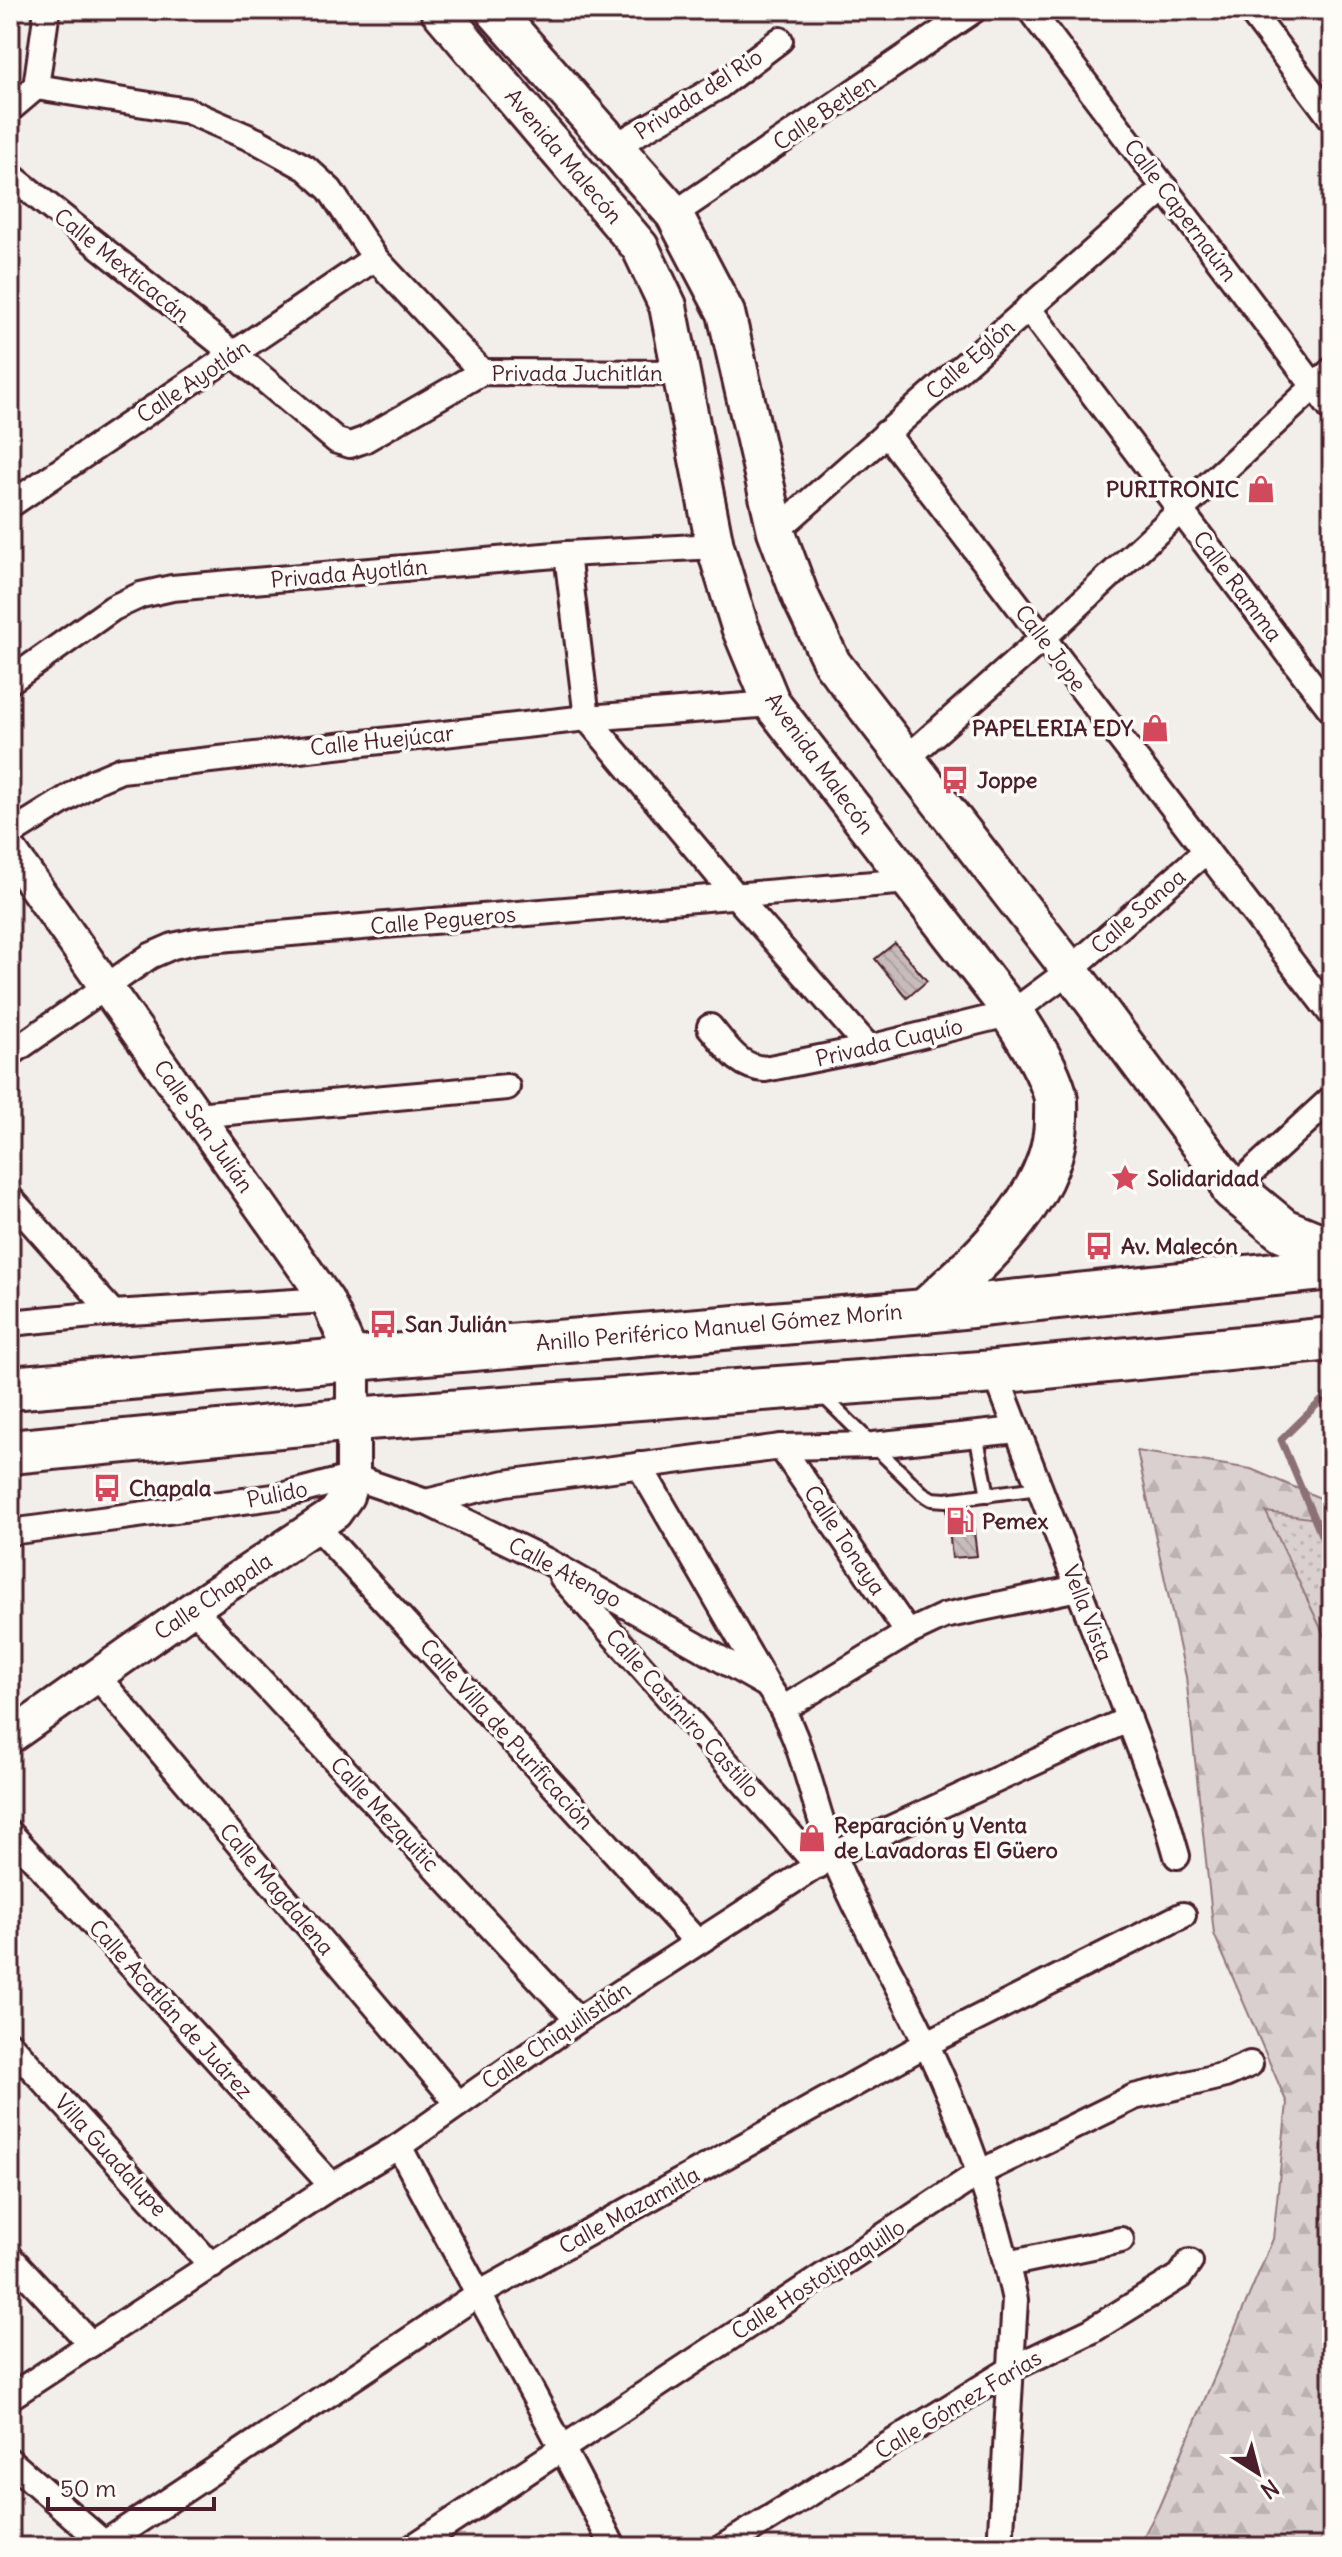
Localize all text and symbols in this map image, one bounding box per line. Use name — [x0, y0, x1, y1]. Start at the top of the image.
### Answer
street label: Privada del Río — [629, 42, 767, 146]
street label: Calle Betlen — [768, 68, 880, 156]
street label: Avenida Malecón — [499, 83, 629, 229]
street label: Calle Capernaúm — [1118, 133, 1244, 287]
street label: Calle Mexticacán — [49, 202, 195, 328]
street label: Calle Eglón — [920, 313, 1020, 405]
street label: Calle Ayotlán — [131, 333, 255, 429]
street label: Privada Juchitlán — [491, 359, 663, 387]
shop icon: PURITRONIC — [1246, 474, 1276, 504]
place label: PURITRONIC — [1106, 475, 1240, 503]
street label: Calle Ramma — [1187, 525, 1289, 647]
street label: Privada Ayotlán — [269, 552, 429, 594]
street label: Calle Jope — [1009, 599, 1093, 697]
street label: Avenida Malecón — [759, 687, 881, 839]
shop icon: PAPELERIA EDY — [1140, 713, 1170, 743]
place label: PAPELERIA EDY — [972, 714, 1134, 742]
street label: Calle Huejúcar — [309, 719, 455, 761]
bus stop icon: Joppe — [940, 765, 970, 795]
place label: Joppe — [977, 766, 1038, 794]
street label: Calle Sanoa — [1085, 862, 1191, 960]
street label: Calle Pegueros — [369, 900, 517, 940]
street label: Privada Cuquío — [813, 1011, 965, 1073]
street label: Calle San Julián — [148, 1054, 260, 1198]
place icon: Solidaridad — [1110, 1163, 1140, 1193]
place label: Solidaridad — [1147, 1164, 1259, 1192]
bus stop icon: Av. Malecón — [1084, 1231, 1114, 1261]
place label: Av. Malecón — [1121, 1232, 1238, 1260]
street label: Anillo Periférico Manuel Gómez Morín — [535, 1297, 903, 1357]
bus stop icon: San Julián — [368, 1309, 398, 1339]
place label: San Julián — [405, 1310, 507, 1338]
bus stop icon: Chapala — [92, 1473, 122, 1503]
place label: Chapala — [129, 1474, 212, 1502]
street label: Pulido — [244, 1474, 310, 1514]
street label: Calle Tonaya — [798, 1480, 892, 1600]
fuel station icon: Pemex — [945, 1506, 975, 1536]
place label: Pemex — [982, 1507, 1048, 1535]
street label: Calle Atengo — [504, 1530, 626, 1614]
street label: Calle Chapala — [149, 1546, 277, 1646]
street label: Vella Vista — [1057, 1561, 1119, 1665]
street label: Calle Casimiro Castillo — [600, 1623, 766, 1803]
street label: Calle Villa de Purificación — [414, 1633, 600, 1835]
street label: Calle Mezquitic — [325, 1751, 445, 1877]
place label: Reparación y Venta de Lavadoras El Güero — [834, 1811, 1058, 1864]
street label: Calle Magdalena — [214, 1817, 340, 1961]
shop icon: Reparación y Venta de Lavadoras El Güero — [797, 1823, 827, 1853]
street label: Calle Acatlán de Juárez — [83, 1914, 259, 2104]
street label: Calle Chiquilistlán — [476, 1975, 636, 2095]
street label: Villa Guadalupe — [49, 2088, 173, 2222]
street label: Calle Mazamitla — [554, 2160, 704, 2260]
street label: Calle Hostotipaquillo — [726, 2212, 910, 2346]
street label: Calle Gómez Farías — [870, 2343, 1046, 2465]
north arrow — [1218, 2433, 1298, 2513]
scale bar — [48, 2461, 214, 2511]
text: 50 m — [60, 2473, 116, 2503]
text: N — [1255, 2473, 1284, 2505]

